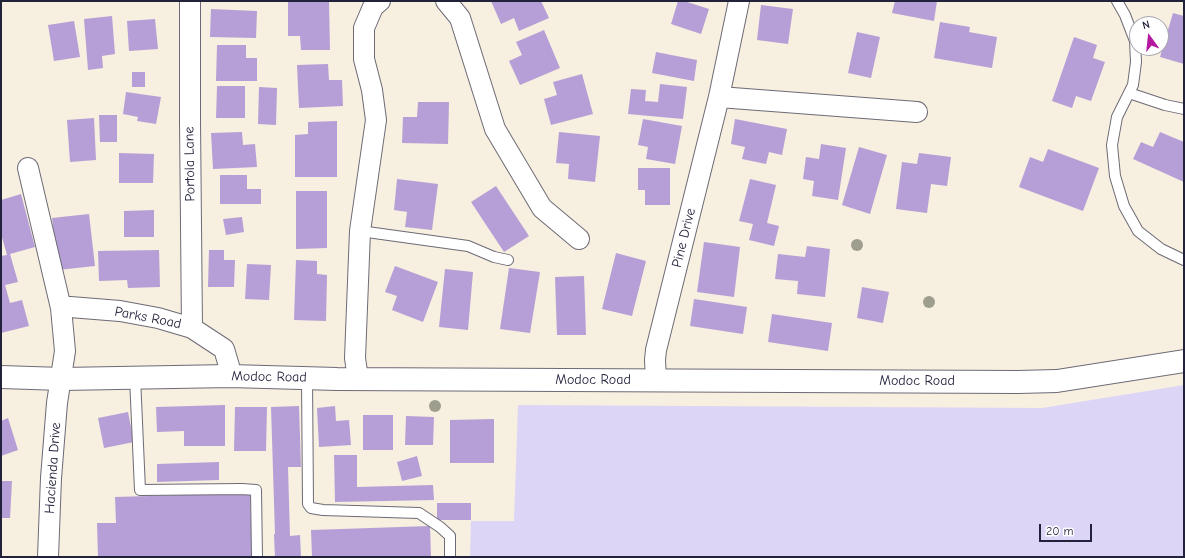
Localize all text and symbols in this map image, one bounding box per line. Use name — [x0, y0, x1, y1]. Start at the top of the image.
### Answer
north arrow — [1129, 16, 1169, 56]
text: N — [1141, 18, 1151, 32]
street label: Portola Lane — [181, 126, 199, 202]
street label: Pine Drive — [669, 207, 699, 269]
street label: Parks Road — [113, 303, 183, 333]
street label: Modoc Road — [231, 368, 307, 386]
street label: Modoc Road — [555, 372, 631, 388]
street label: Modoc Road — [879, 373, 955, 389]
street label: Hacienda Drive — [41, 422, 65, 514]
scale bar — [1041, 516, 1094, 542]
text: 20 m — [1046, 524, 1074, 538]

